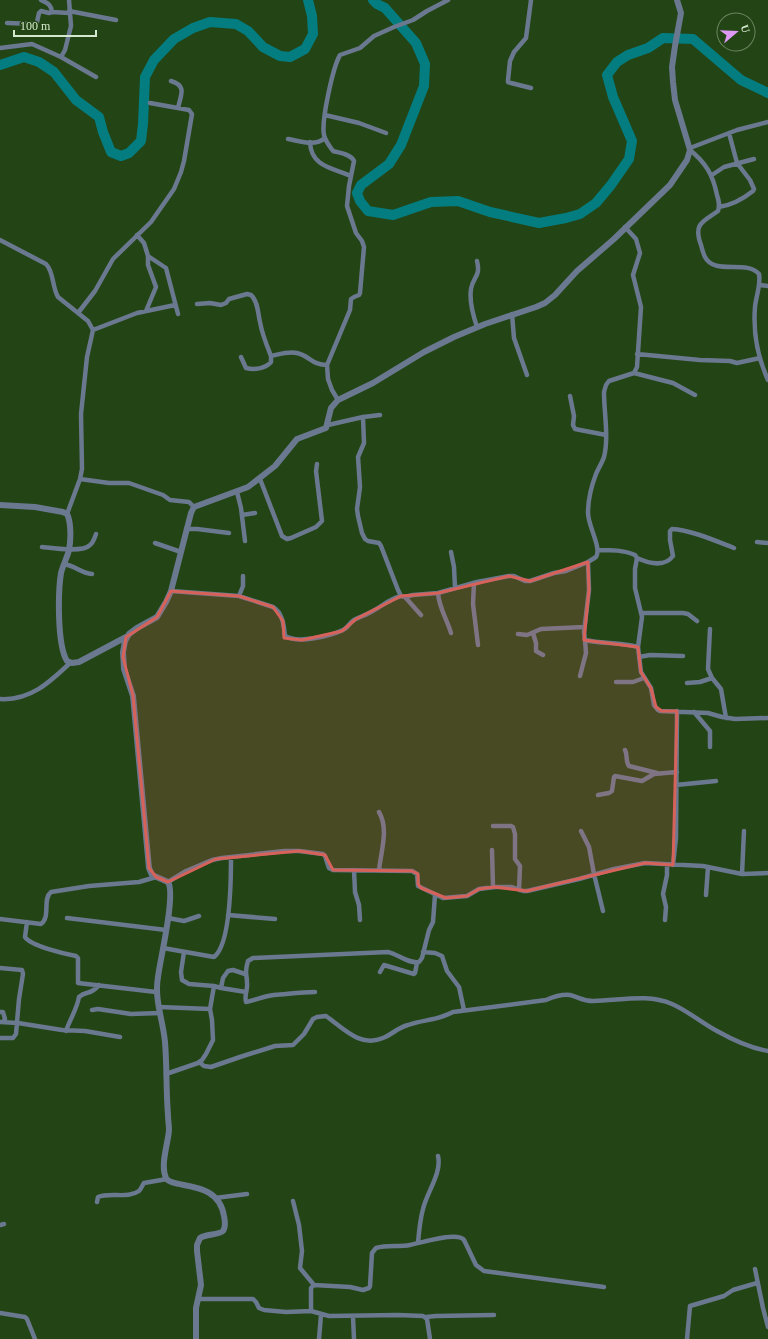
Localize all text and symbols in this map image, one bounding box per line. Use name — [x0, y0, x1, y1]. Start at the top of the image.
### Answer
scale bar — [14, 12, 96, 38]
north arrow — [716, 12, 756, 52]
text: 100 m — [20, 19, 51, 33]
text: U — [738, 23, 752, 35]

